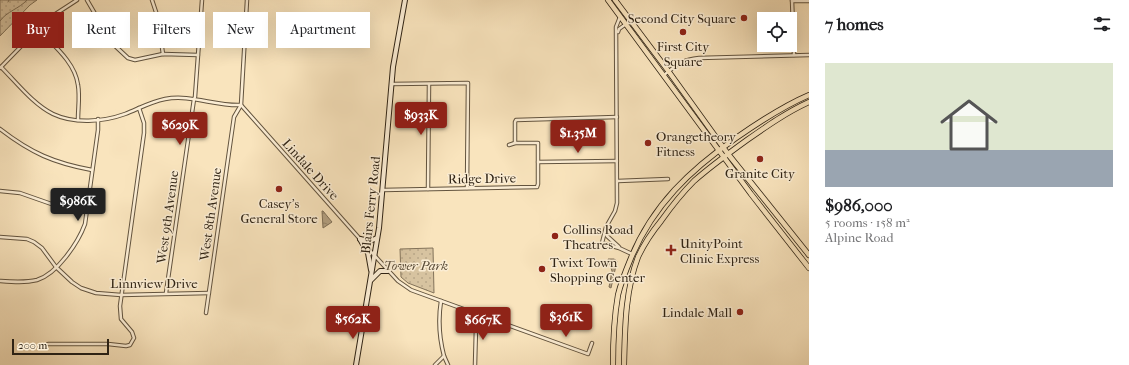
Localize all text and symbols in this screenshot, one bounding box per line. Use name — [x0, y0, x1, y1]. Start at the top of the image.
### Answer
place label: Second City Square — [628, 11, 737, 26]
chip: Buy — [12, 12, 64, 48]
chip: Rent — [72, 12, 130, 48]
chip: Filters — [138, 12, 205, 48]
chip: New — [213, 12, 268, 48]
chip: Apartment — [276, 12, 370, 48]
map controls — [757, 12, 797, 52]
button: locate — [757, 12, 797, 52]
marker: Second City Square — [739, 13, 749, 23]
icon: filters — [1091, 13, 1113, 35]
text: 7 homes — [825, 14, 884, 34]
marker: First City Square — [678, 27, 688, 37]
place label: First City Square — [657, 39, 710, 69]
icon: home — [933, 89, 1005, 161]
pin: $933K — [393, 102, 449, 136]
text: $933K — [404, 107, 438, 122]
pin: $629K — [152, 112, 208, 146]
text: $629K — [161, 117, 199, 132]
pin: $1.35M — [545, 120, 611, 154]
text: $1.35M — [559, 125, 597, 140]
place label: Orangetheory Fitness — [656, 129, 737, 159]
street label: Lindale Drive — [279, 136, 342, 203]
marker: Orangetheory Fitness — [643, 138, 653, 148]
marker: Granite City — [755, 154, 765, 164]
street label: Blairs Ferry Road — [358, 155, 383, 255]
street label: West 8th Avenue — [196, 166, 225, 263]
place label: Granite City — [725, 166, 796, 181]
street label: West 9th Avenue — [153, 169, 182, 266]
street label: Ridge Drive — [448, 170, 517, 187]
marker: Casey's General Store — [274, 184, 284, 194]
pin: $986K — [50, 188, 106, 222]
text: $986K — [60, 193, 97, 208]
text: $986,000 — [825, 195, 893, 215]
place label: Casey's General Store — [240, 196, 318, 226]
text: 5 rooms · 158 m² — [825, 215, 910, 230]
place label: Collins Road Theatres — [563, 222, 634, 252]
text: Alpine Road — [825, 230, 894, 245]
marker: Collins Road Theatres — [550, 231, 560, 241]
place label: UnityPoint Clinic Express — [680, 236, 759, 266]
marker: UnityPoint Clinic Express — [665, 244, 677, 256]
place label: Twixt Town Shopping Center — [550, 255, 645, 285]
park label: Tower Park — [384, 258, 448, 273]
marker: Twixt Town Shopping Center — [537, 264, 547, 274]
street label: Linnview Drive — [110, 276, 198, 291]
pin: $361K — [538, 304, 594, 338]
place label: Lindale Mall — [662, 305, 732, 320]
pin: $562K — [325, 306, 381, 340]
pin: $667K — [455, 307, 511, 341]
marker: Lindale Mall — [735, 307, 745, 317]
text: $361K — [549, 309, 583, 324]
text: $562K — [335, 311, 371, 326]
text: $667K — [465, 312, 501, 327]
scale bar — [12, 337, 109, 356]
text: 200 m — [18, 339, 47, 352]

